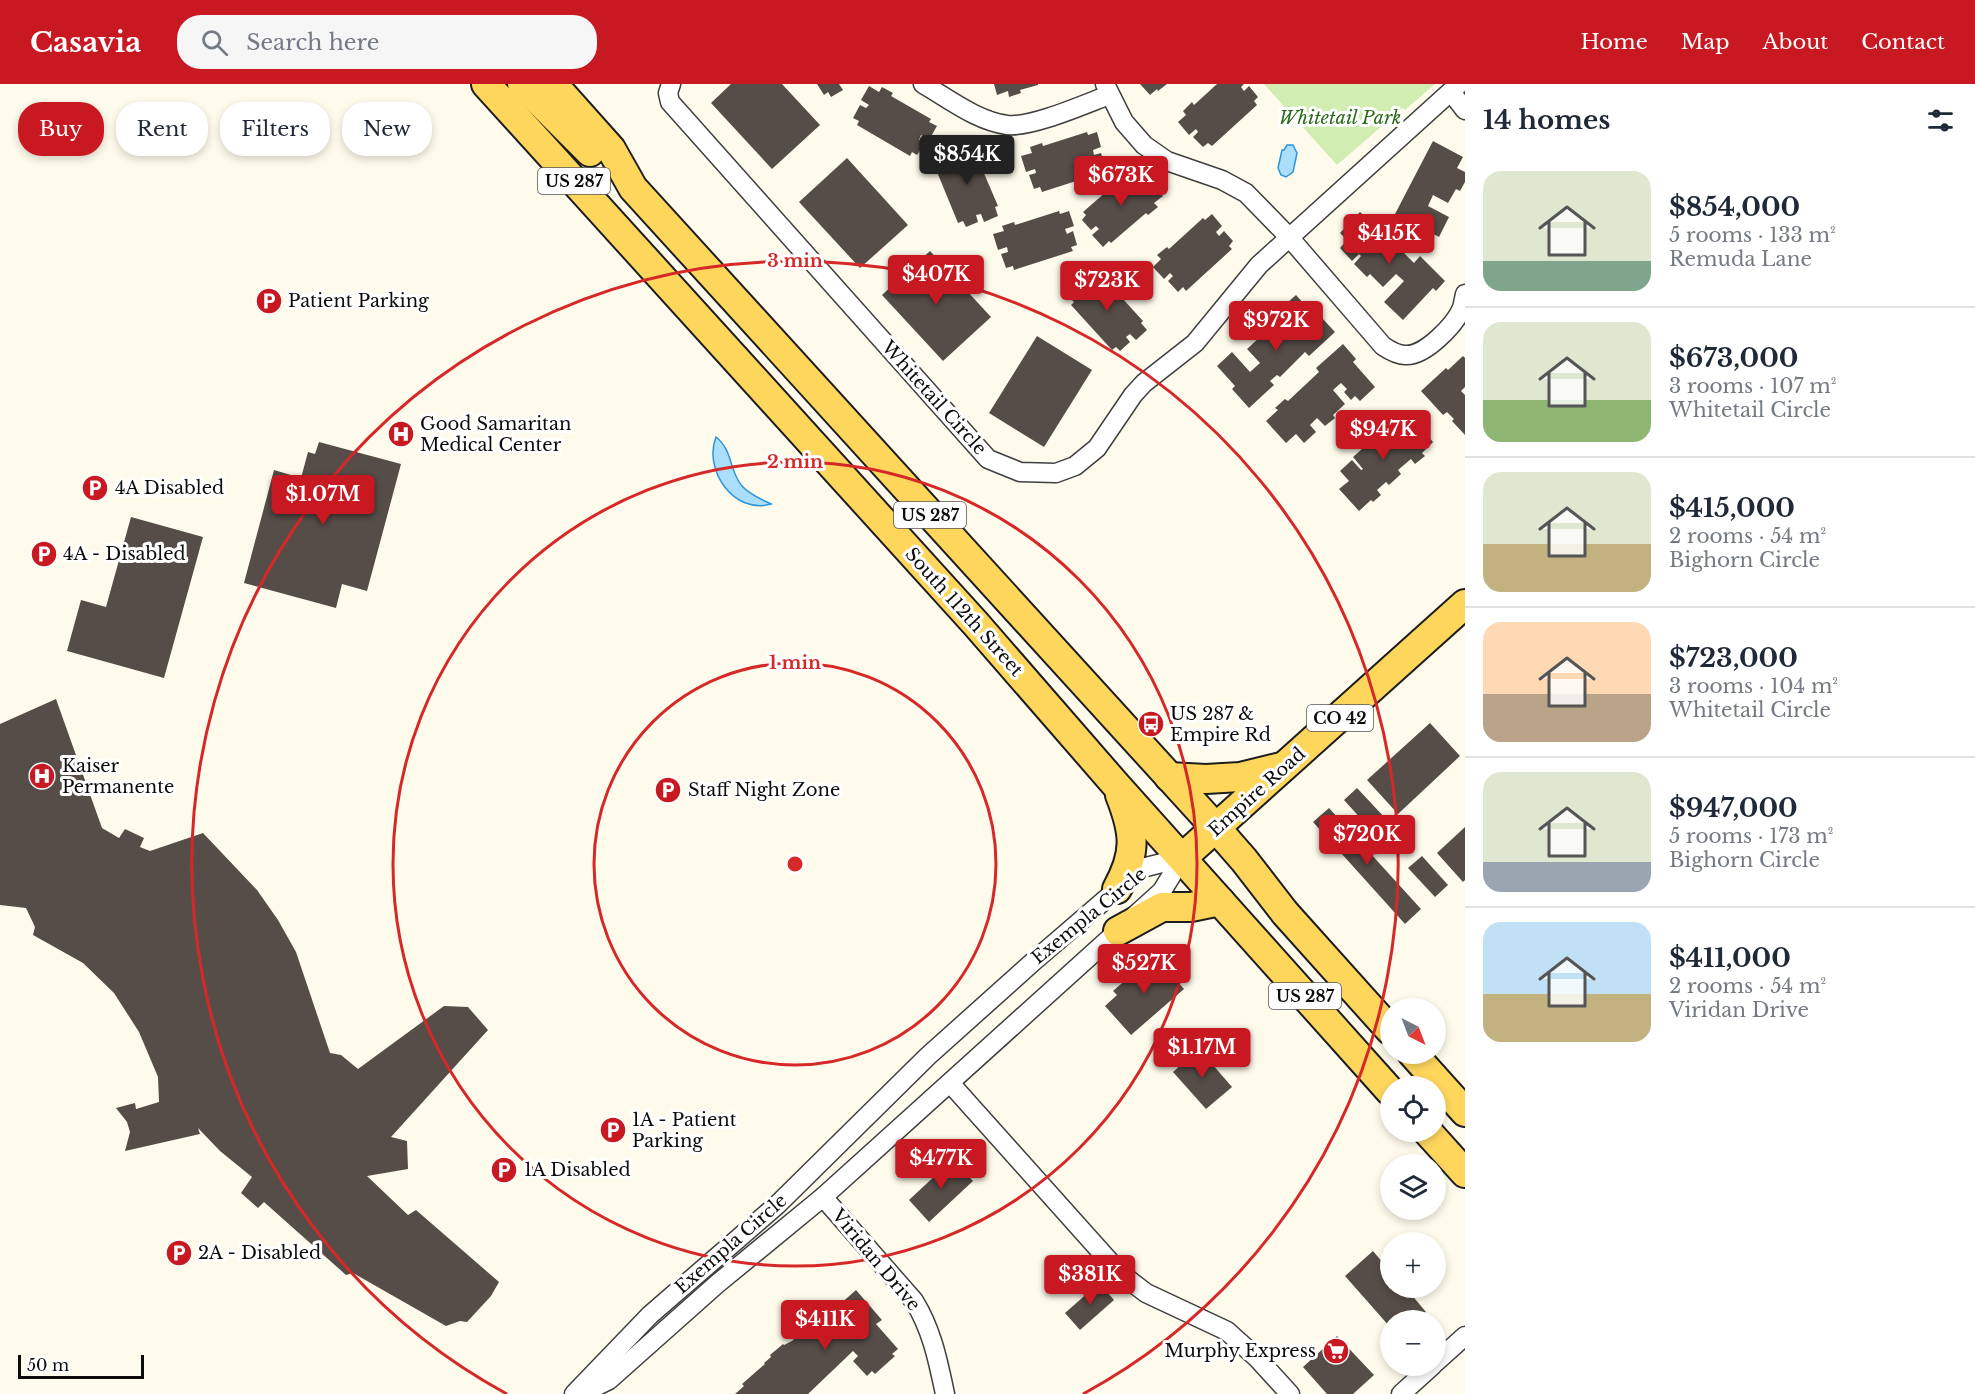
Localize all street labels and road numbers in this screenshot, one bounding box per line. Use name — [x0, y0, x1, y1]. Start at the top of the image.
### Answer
road number: US 287 — [538, 168, 610, 194]
street label: Whitetail Circle — [876, 336, 991, 460]
road number: US 287 — [894, 502, 966, 528]
street label: South 112th Street — [900, 543, 1028, 681]
road number: CO 42 — [1307, 705, 1373, 731]
street label: Empire Road — [1204, 743, 1310, 841]
street label: Exempla Circle — [1027, 863, 1151, 969]
road number: US 287 — [1269, 983, 1341, 1009]
street label: Exempla Circle — [671, 1189, 791, 1299]
street label: Viridan Drive — [826, 1204, 925, 1315]

